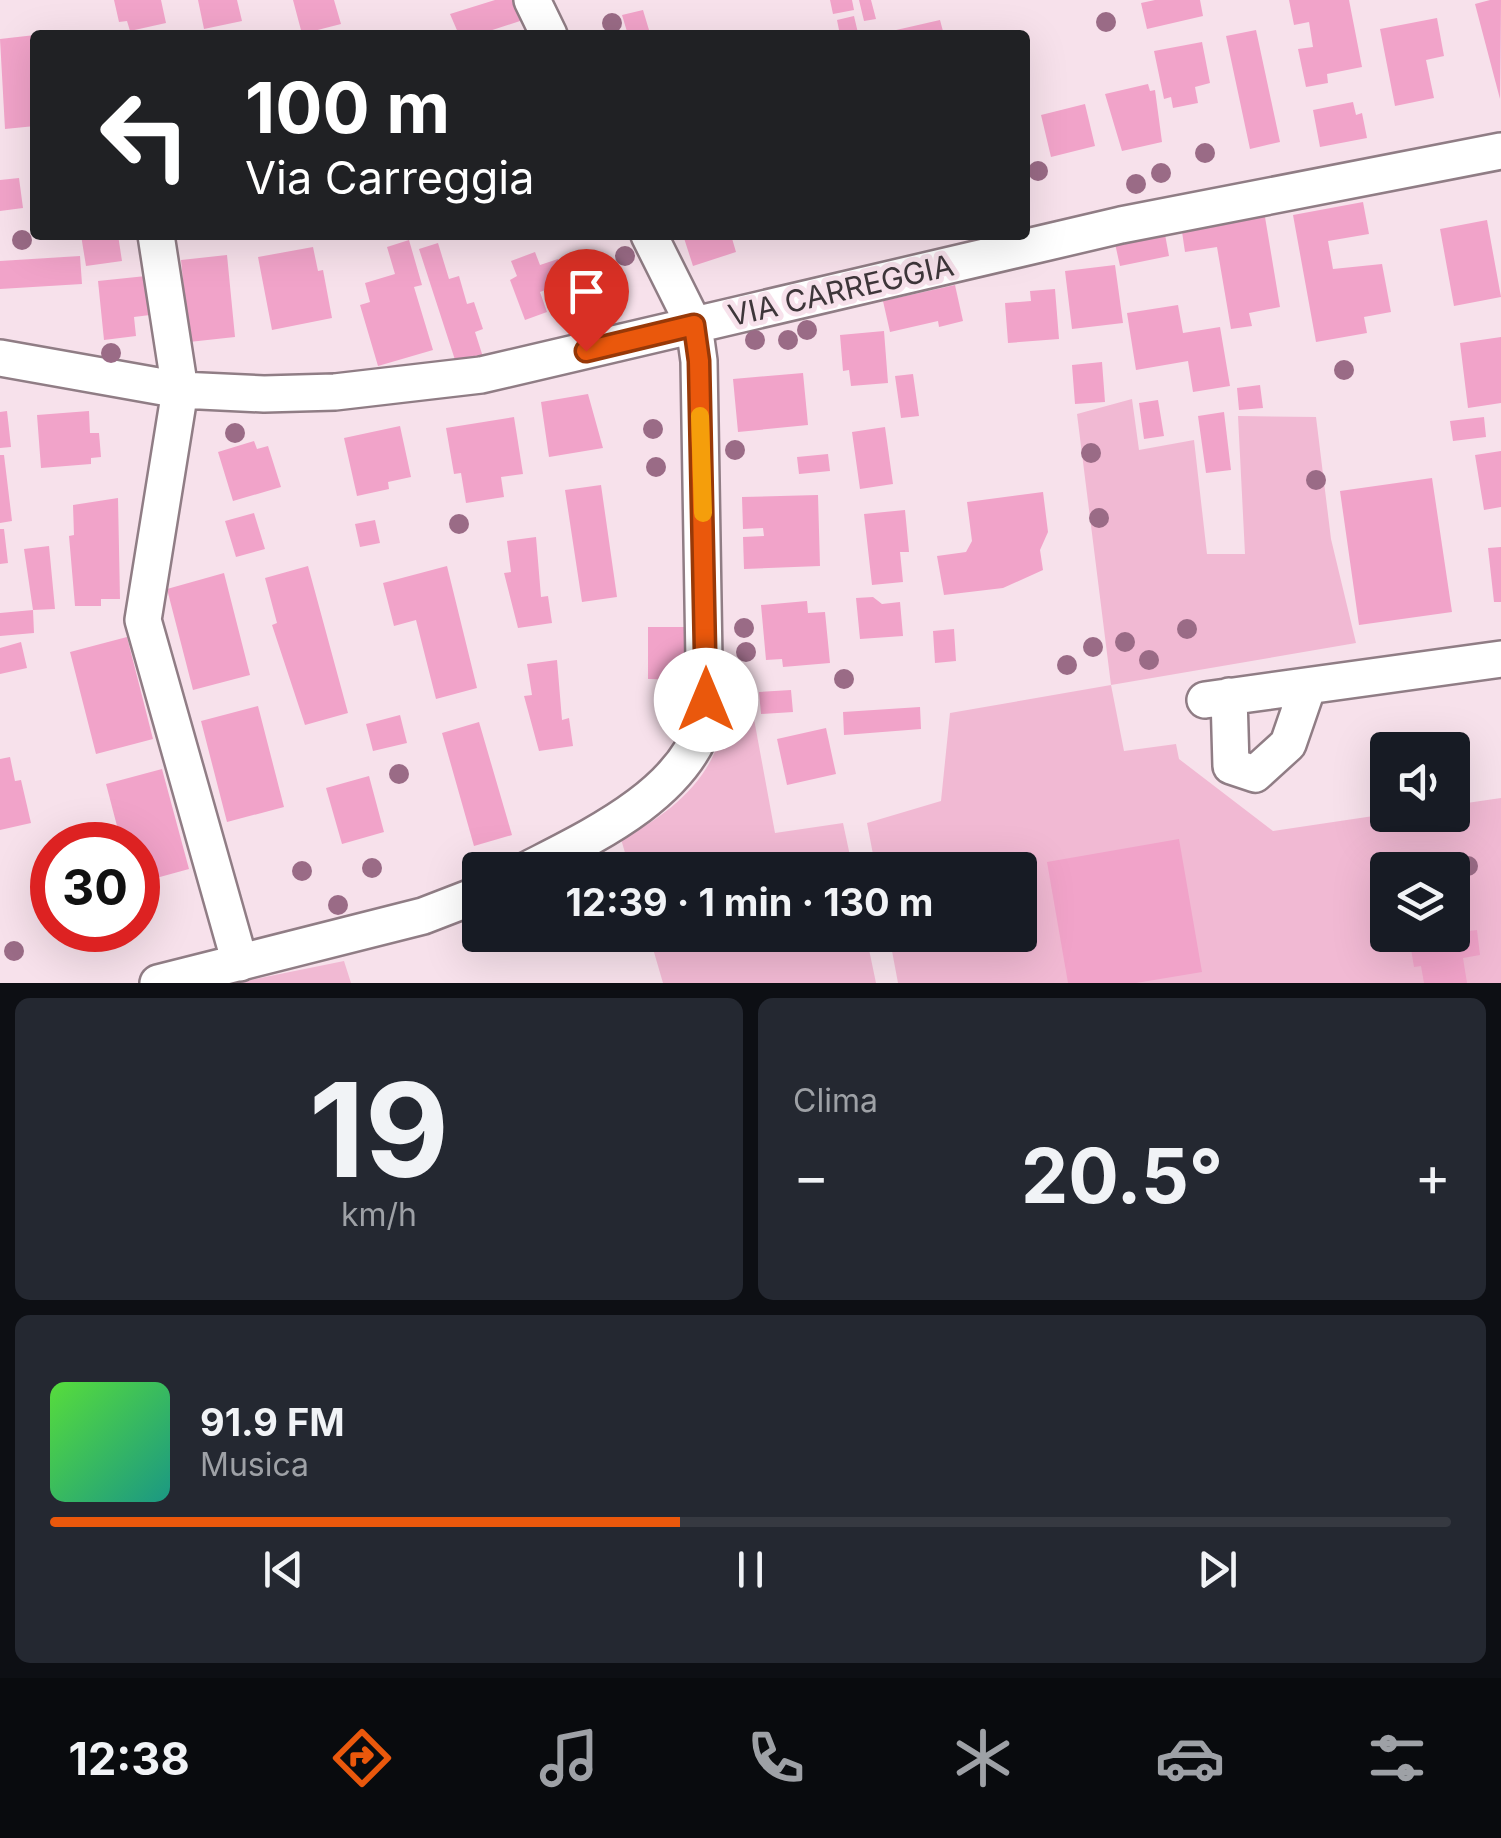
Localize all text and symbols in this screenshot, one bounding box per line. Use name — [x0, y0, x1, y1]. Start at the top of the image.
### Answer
text: 100 m — [245, 65, 450, 150]
icon: left — [80, 70, 210, 200]
text: Via Carreggia — [245, 150, 534, 205]
street label: VIA CARREGGIA — [725, 247, 957, 333]
pin — [544, 249, 629, 352]
icon: arrive — [559, 264, 614, 319]
position arrow — [654, 648, 758, 752]
map controls — [1370, 732, 1470, 952]
button: sound — [1370, 732, 1470, 832]
speed limit sign: 30 — [30, 822, 160, 952]
button: layers — [1370, 852, 1470, 952]
text: 12:39 · 1 min · 130 m — [566, 879, 933, 925]
text: 19 — [309, 1051, 449, 1208]
text: Clima — [793, 1081, 878, 1120]
text: 20.5° — [1021, 1130, 1223, 1221]
text: − — [793, 1143, 829, 1209]
text: + — [1415, 1143, 1451, 1209]
text: km/h — [341, 1195, 417, 1234]
text: 91.9 FM — [200, 1399, 345, 1445]
text: Musica — [200, 1445, 309, 1484]
icon: previous — [256, 1542, 311, 1597]
icon: pause — [723, 1542, 778, 1597]
icon: next — [1190, 1542, 1245, 1597]
icon: directions — [327, 1723, 397, 1793]
icon: music — [534, 1723, 604, 1793]
icon: phone — [741, 1723, 811, 1793]
icon: climate — [948, 1723, 1018, 1793]
icon: car — [1155, 1723, 1225, 1793]
icon: filters — [1362, 1723, 1432, 1793]
text: 12:38 — [69, 1731, 190, 1786]

